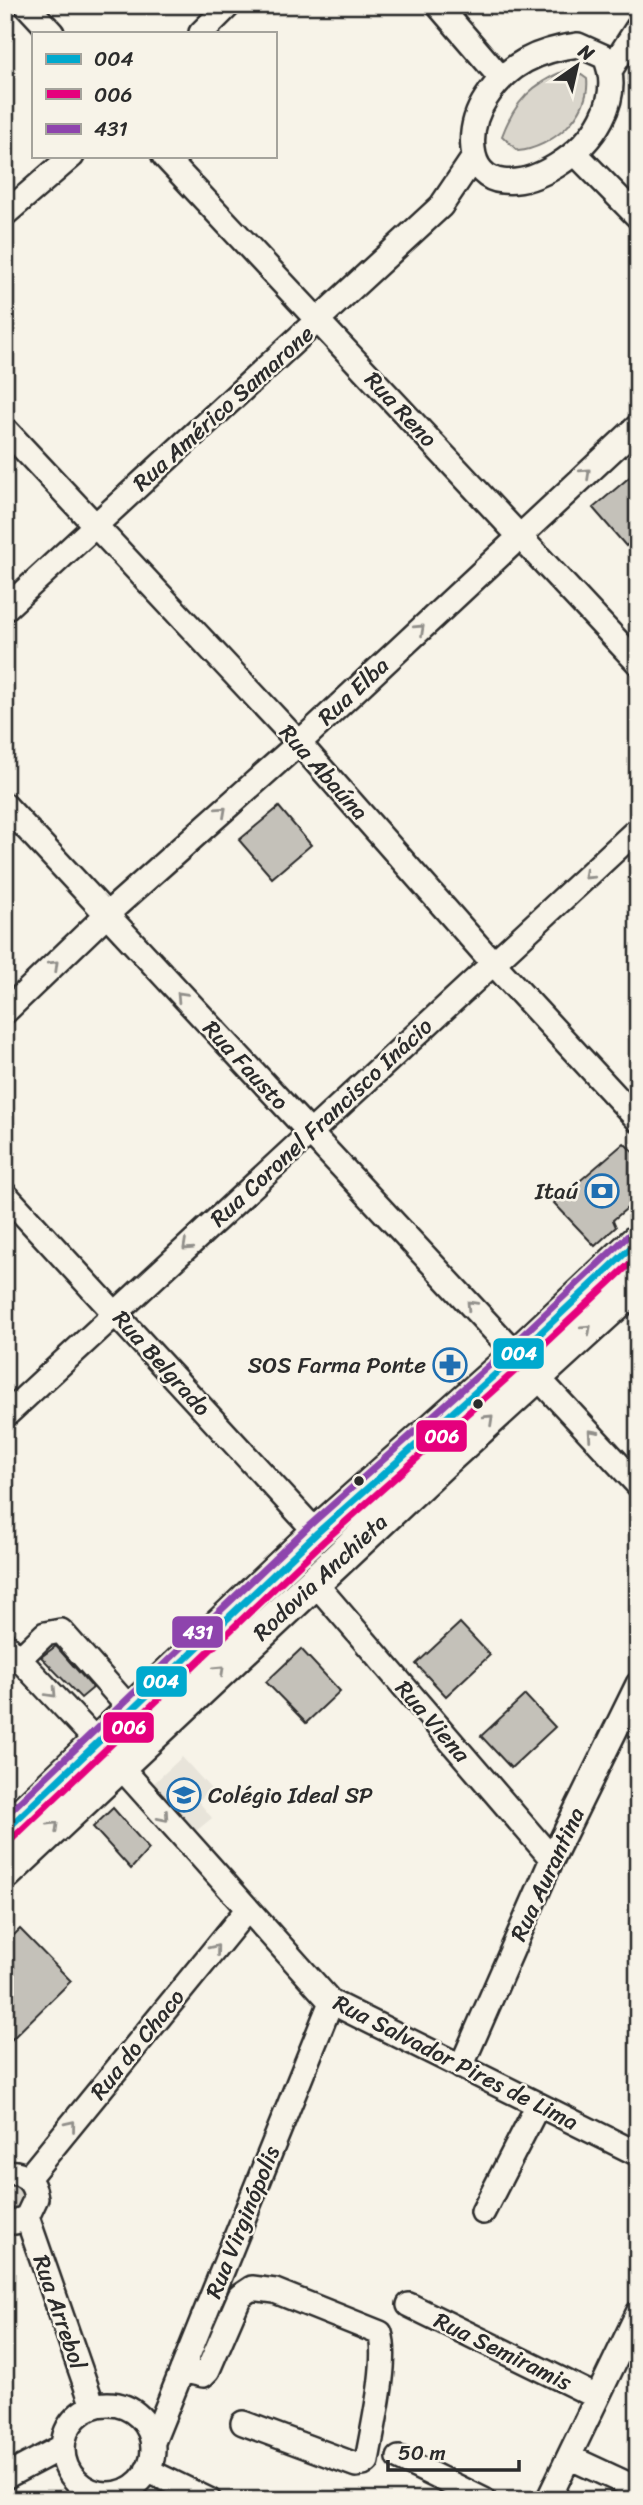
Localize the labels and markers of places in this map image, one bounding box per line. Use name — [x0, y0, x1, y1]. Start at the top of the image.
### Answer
place label: Itaú — [534, 1171, 579, 1212]
bank icon: Itaú — [583, 1172, 621, 1210]
place label: SOS Farma Ponte — [248, 1345, 426, 1386]
pharmacy icon: SOS Farma Ponte — [431, 1346, 469, 1384]
unlabelled marker — [471, 1397, 485, 1411]
unlabelled marker — [352, 1474, 366, 1488]
place label: Colégio Ideal SP — [208, 1775, 373, 1816]
school or university icon: Colégio Ideal SP — [165, 1776, 203, 1814]

